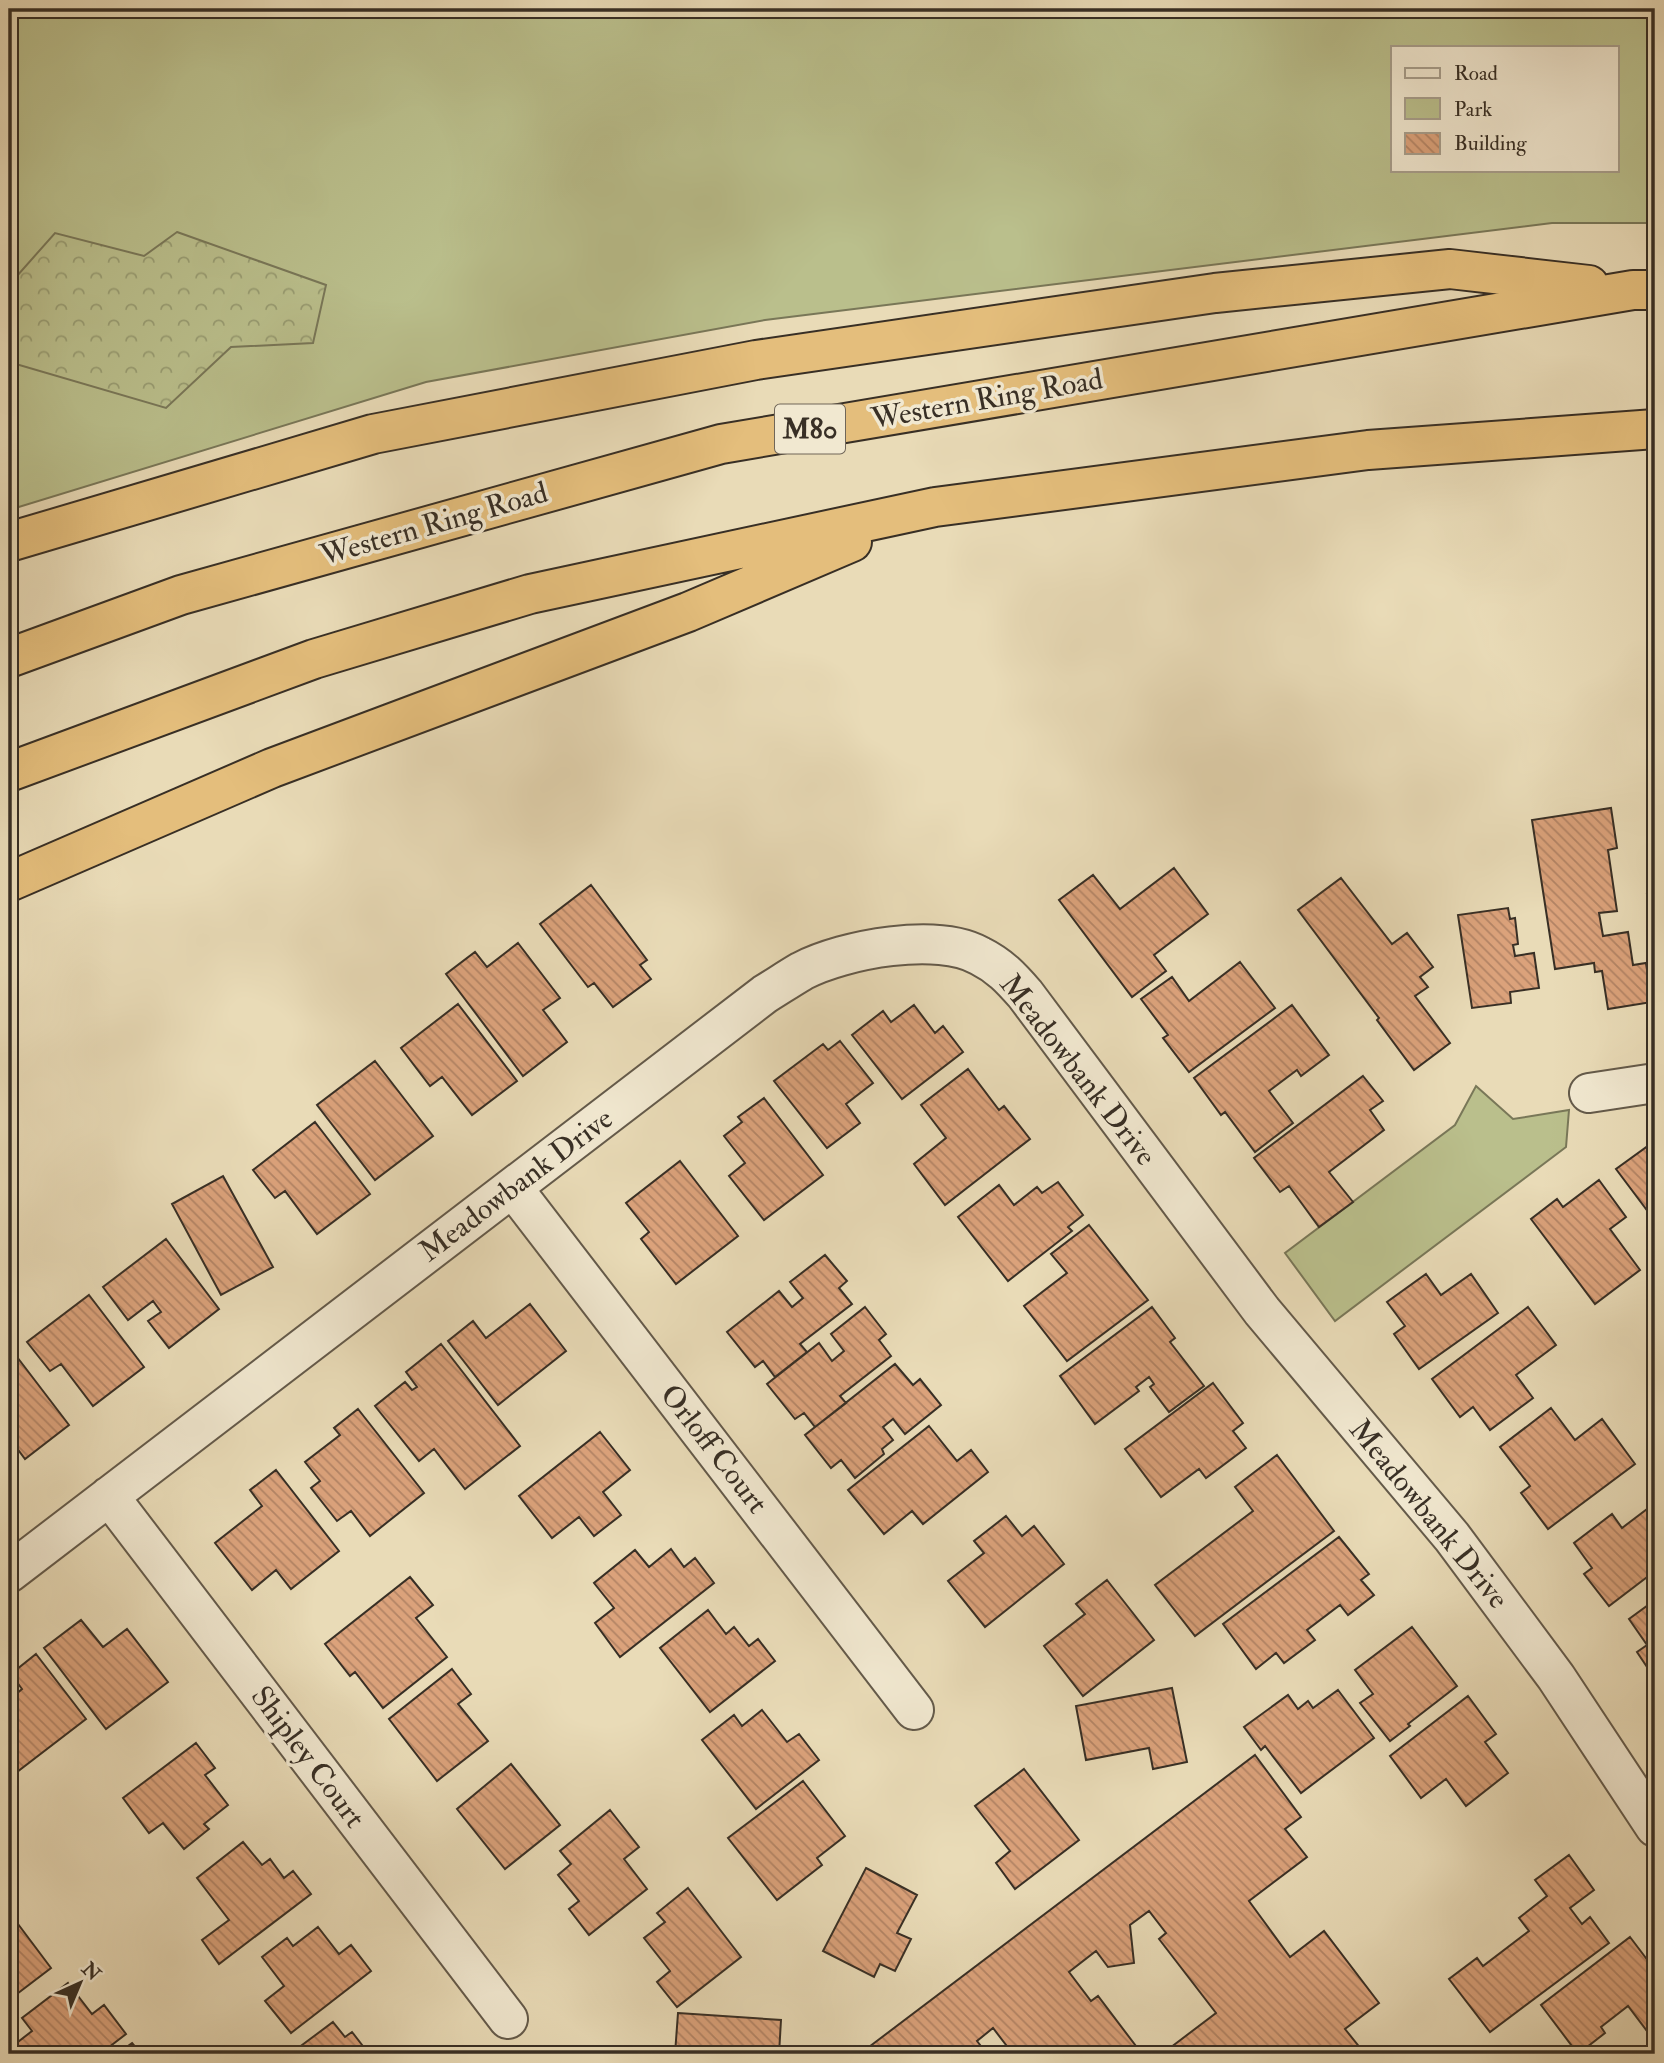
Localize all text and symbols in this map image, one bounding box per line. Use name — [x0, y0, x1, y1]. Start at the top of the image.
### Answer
legend — [1391, 46, 1618, 172]
text: Road — [1454, 60, 1499, 87]
text: Park — [1454, 96, 1492, 123]
text: Building — [1454, 130, 1527, 157]
street label: Western Ring Road — [867, 360, 1106, 438]
road number: M80 — [775, 404, 845, 453]
street label: Western Ring Road — [315, 474, 552, 574]
street label: Meadowbank Drive — [992, 967, 1164, 1173]
street label: Meadowbank Drive — [412, 1100, 620, 1270]
street label: Orloff Court — [652, 1377, 776, 1521]
street label: Meadowbank Drive — [1341, 1412, 1517, 1616]
street label: Shipley Court — [243, 1679, 373, 1835]
north arrow — [46, 1948, 116, 2018]
text: N — [76, 1956, 106, 1987]

